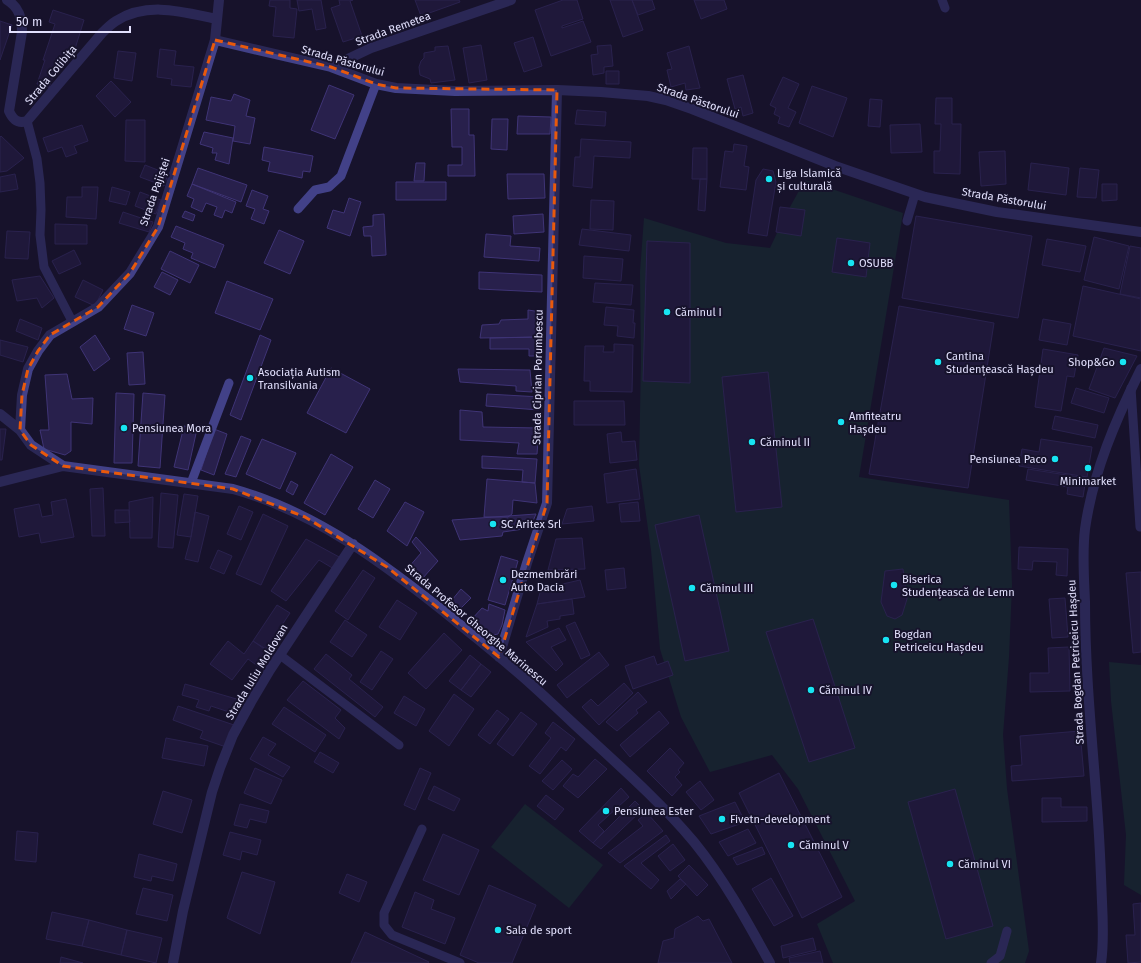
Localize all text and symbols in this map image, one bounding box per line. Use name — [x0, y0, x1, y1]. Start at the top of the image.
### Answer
scale bar — [10, 8, 130, 34]
street label: Strada Remetea — [354, 9, 432, 49]
text: 50 m — [16, 15, 42, 29]
street label: Strada Colibița — [22, 43, 80, 107]
street label: Strada Păstorului — [300, 43, 386, 79]
street label: Strada Păstorului — [655, 81, 741, 121]
street label: Strada Pajiștei — [137, 156, 173, 228]
place label: Liga Islamică și culturală — [777, 167, 841, 193]
marker: Liga Islamică și culturală — [764, 174, 774, 184]
street label: Strada Păstorului — [961, 185, 1047, 213]
place label: OSUBB — [859, 257, 894, 270]
marker: OSUBB — [846, 258, 856, 268]
place label: Căminul I — [675, 306, 722, 319]
marker: Căminul I — [662, 307, 672, 317]
street label: Strada Ciprian Porumbescu — [530, 309, 546, 445]
place label: Cantina Studențească Hașdeu — [946, 350, 1054, 376]
place label: Shop&Go — [1068, 356, 1115, 369]
marker: Cantina Studențească Hașdeu — [933, 357, 943, 367]
marker: Shop&Go — [1118, 357, 1128, 367]
place label: Asociația Autism Transilvania — [258, 366, 341, 392]
marker: Asociația Autism Transilvania — [245, 373, 255, 383]
place label: Amfiteatru Hașdeu — [849, 410, 901, 436]
marker: Amfiteatru Hașdeu — [836, 417, 846, 427]
place label: Pensiunea Mora — [132, 422, 211, 435]
marker: Pensiunea Mora — [119, 423, 129, 433]
place label: Căminul II — [760, 436, 810, 449]
marker: Căminul II — [747, 437, 757, 447]
place label: Pensiunea Paco — [969, 453, 1047, 466]
marker: Pensiunea Paco — [1050, 454, 1060, 464]
marker: Minimarket — [1083, 463, 1093, 473]
place label: Minimarket — [1060, 475, 1116, 488]
place label: SC Aritex Srl — [501, 518, 561, 531]
marker: SC Aritex Srl — [488, 519, 498, 529]
street label: Strada Profesor Gheorghe Marinescu — [402, 562, 550, 688]
place label: Dezmembrări Auto Dacia — [511, 568, 577, 594]
place label: Biserica Studențească de Lemn — [902, 573, 1015, 599]
marker: Dezmembrări Auto Dacia — [498, 575, 508, 585]
street label: Strada Bogdan Petriceicu Hașdeu — [1065, 579, 1087, 745]
marker: Biserica Studențească de Lemn — [889, 580, 899, 590]
place label: Căminul III — [700, 582, 753, 595]
marker: Căminul III — [687, 583, 697, 593]
street label: Strada Iuliu Moldovan — [223, 622, 291, 722]
place label: Bogdan Petriceicu Hașdeu — [894, 628, 983, 654]
marker: Bogdan Petriceicu Hașdeu — [881, 635, 891, 645]
place label: Căminul IV — [819, 684, 873, 697]
marker: Căminul IV — [806, 685, 816, 695]
place label: Pensiunea Ester — [614, 805, 694, 818]
marker: Pensiunea Ester — [601, 806, 611, 816]
place label: Fivetn-development — [730, 813, 830, 826]
marker: Fivetn-development — [717, 814, 727, 824]
place label: Căminul V — [799, 839, 850, 852]
marker: Căminul V — [786, 840, 796, 850]
place label: Căminul VI — [958, 858, 1011, 871]
marker: Căminul VI — [945, 859, 955, 869]
place label: Sala de sport — [506, 924, 572, 937]
marker: Sala de sport — [493, 925, 503, 935]

